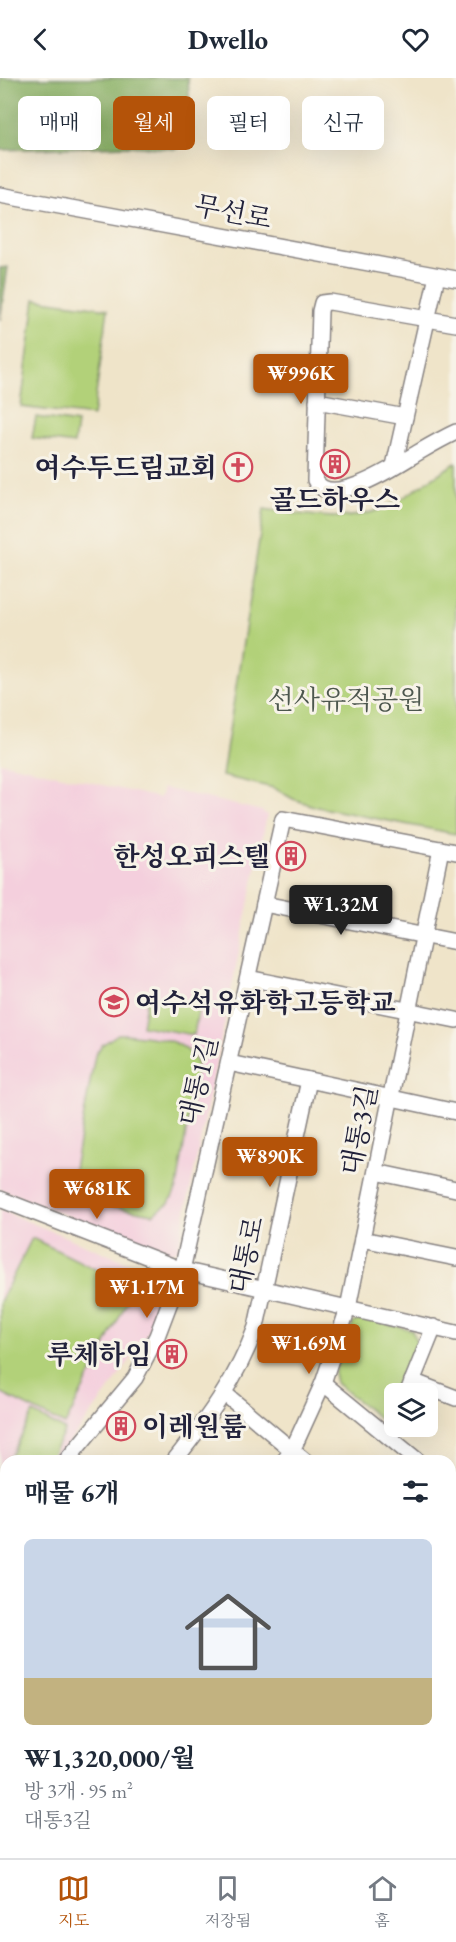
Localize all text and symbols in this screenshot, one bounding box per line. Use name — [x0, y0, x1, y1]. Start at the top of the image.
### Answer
text: Dwello — [188, 22, 268, 57]
icon: back — [24, 23, 57, 56]
icon: heart — [399, 23, 432, 56]
chip: 매매 — [18, 96, 101, 150]
chip: 월세 — [113, 96, 195, 150]
chip: 필터 — [207, 96, 290, 150]
chip: 신규 — [302, 96, 384, 150]
street label: 무선로 — [191, 187, 275, 237]
pin: ₩996K — [259, 354, 343, 405]
text: ₩996K — [267, 360, 335, 386]
building icon: 골드하우스 — [319, 448, 351, 480]
place label: 여수두드림교회 — [34, 450, 217, 485]
church icon: 여수두드림교회 — [222, 451, 254, 483]
place label: 골드하우스 — [270, 482, 400, 517]
park label: 선사유적공원 — [268, 682, 424, 717]
place label: 한성오피스텔 — [114, 839, 270, 874]
building icon: 한성오피스텔 — [275, 840, 307, 872]
pin: ₩1.32M — [292, 885, 390, 936]
text: ₩1.32M — [303, 891, 379, 917]
place label: 여수석유화학고등학교 — [135, 985, 396, 1020]
school or university icon: 여수석유화학고등학교 — [98, 986, 130, 1018]
street label: 대통1길 — [171, 1033, 225, 1129]
street label: 대통3길 — [333, 1082, 385, 1178]
pin: ₩890K — [228, 1137, 312, 1188]
text: ₩890K — [236, 1143, 304, 1169]
pin: ₩681K — [55, 1169, 139, 1220]
text: ₩681K — [63, 1175, 131, 1201]
street label: 대통로 — [221, 1213, 271, 1297]
pin: ₩1.17M — [98, 1268, 196, 1319]
text: ₩1.17M — [109, 1274, 185, 1300]
pin: ₩1.69M — [260, 1324, 358, 1375]
text: ₩1.69M — [271, 1330, 347, 1356]
place label: 루체하임 — [47, 1337, 151, 1372]
building icon: 루체하임 — [156, 1338, 188, 1370]
map controls — [384, 1383, 438, 1437]
button: layers — [384, 1383, 438, 1437]
place label: 이레원룸 — [142, 1409, 246, 1444]
building icon: 이레원룸 — [105, 1410, 137, 1442]
icon: filters — [399, 1475, 432, 1508]
text: 매물 6개 — [24, 1476, 119, 1510]
icon: home — [174, 1578, 282, 1686]
text: ₩1,320,000/월 — [24, 1741, 195, 1775]
text: 방 3개 · 95 m² — [24, 1778, 133, 1804]
text: 대통3길 — [24, 1807, 92, 1833]
tab: 지도 — [57, 1872, 90, 1931]
tab: 저장됨 — [205, 1872, 251, 1931]
tab: 홈 — [366, 1872, 399, 1931]

